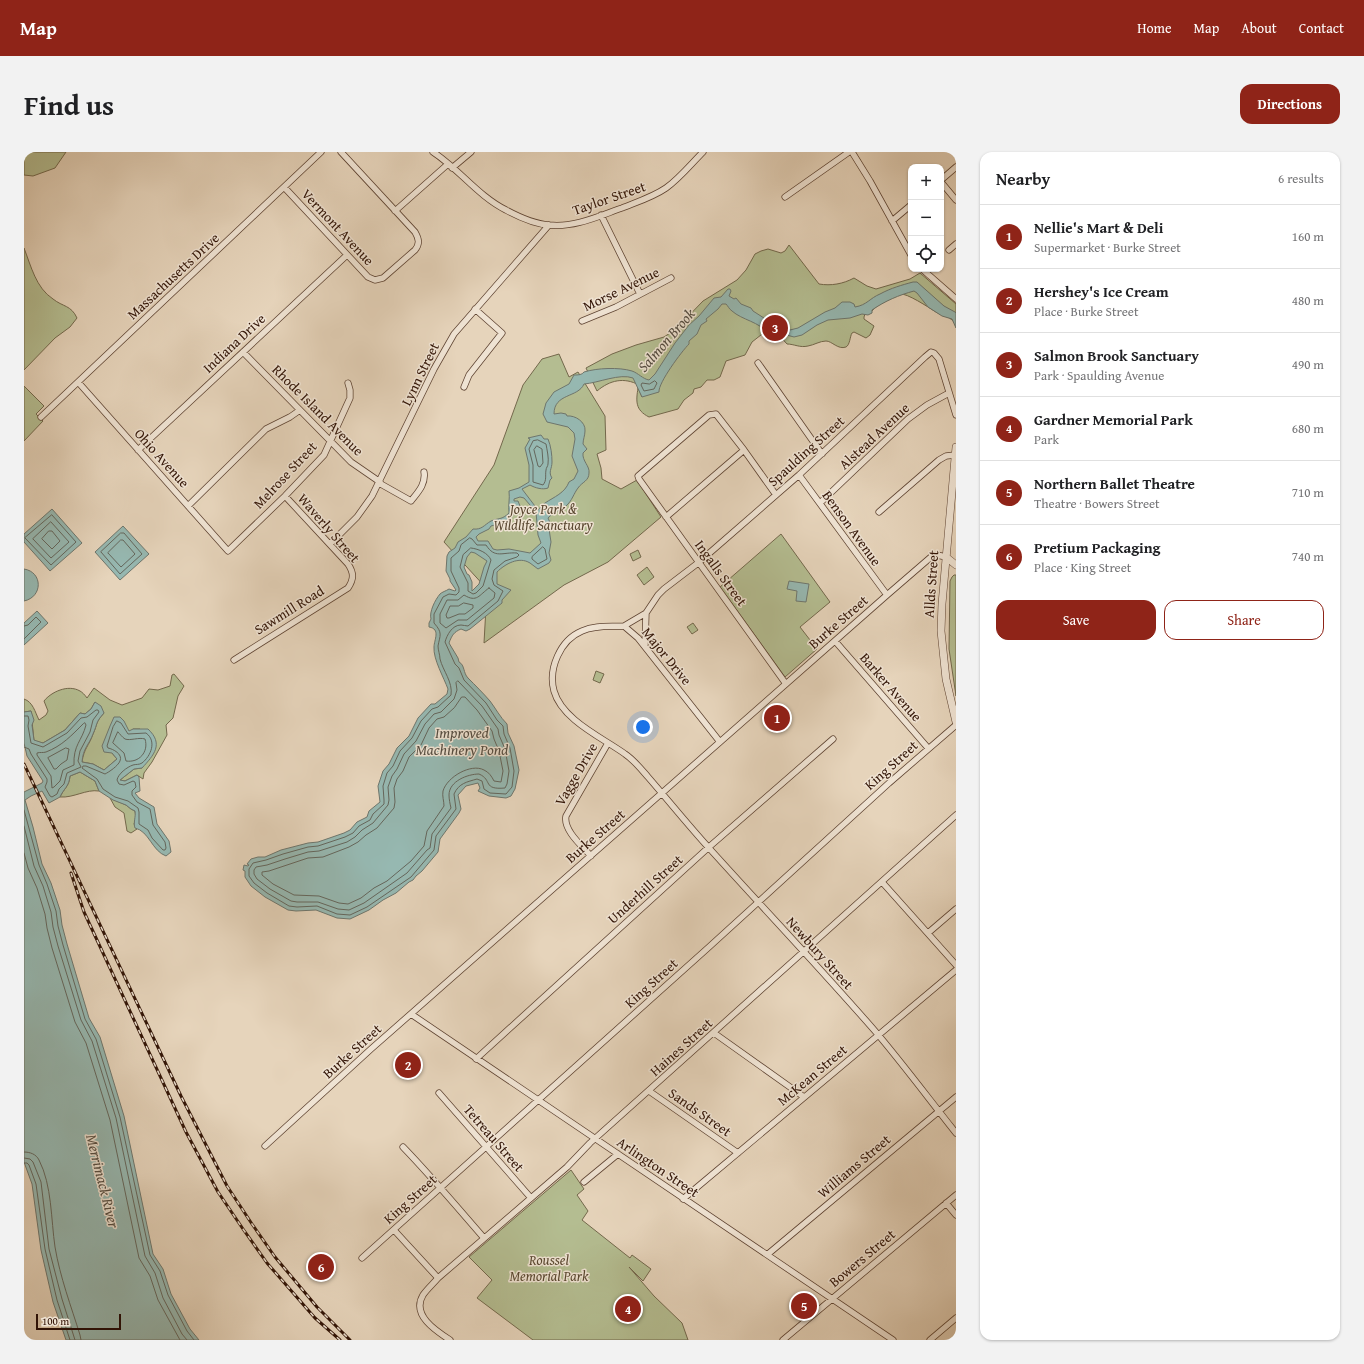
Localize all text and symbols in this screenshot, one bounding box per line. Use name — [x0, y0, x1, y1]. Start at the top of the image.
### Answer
text: Map — [20, 14, 57, 42]
text: Home — [1137, 18, 1172, 38]
text: Map — [1194, 18, 1219, 38]
text: About — [1241, 18, 1277, 38]
text: Contact — [1299, 18, 1344, 38]
text: Find us — [24, 84, 114, 125]
button: Directions — [1240, 84, 1340, 124]
map controls — [908, 164, 944, 272]
button: + — [908, 164, 944, 200]
text: Nearby — [996, 166, 1050, 191]
text: 6 results — [1278, 169, 1324, 188]
street label: Taylor Street — [570, 176, 648, 220]
street label: Vermont Avenue — [297, 184, 379, 270]
button: − — [908, 200, 944, 236]
text: Nellie's Mart & Deli — [1034, 217, 1163, 238]
text: 1 — [1006, 227, 1012, 246]
text: 160 m — [1292, 227, 1324, 246]
street label: Massachusetts Drive — [123, 228, 224, 324]
button: locate — [908, 236, 944, 272]
text: Supermarket · Burke Street — [1034, 238, 1181, 257]
street label: Morse Avenue — [579, 262, 663, 316]
text: Hershey's Ice Cream — [1034, 281, 1169, 302]
text: 2 — [1006, 291, 1012, 310]
text: 480 m — [1292, 291, 1324, 310]
text: Place · Burke Street — [1034, 302, 1138, 321]
water label: Salmon Brook — [632, 303, 700, 376]
street label: Indiana Drive — [198, 308, 270, 377]
pin: 3 — [762, 313, 788, 343]
street label: Lynn Street — [396, 339, 444, 409]
text: Salmon Brook Sanctuary — [1034, 345, 1199, 366]
text: 3 — [1006, 355, 1012, 374]
text: 490 m — [1292, 355, 1324, 374]
street label: Rhode Island Avenue — [268, 360, 369, 461]
text: Park · Spaulding Avenue — [1034, 366, 1164, 385]
street label: Alstead Avenue — [834, 398, 914, 474]
text: Gardner Memorial Park — [1034, 409, 1193, 430]
street label: Spaulding Street — [763, 411, 849, 491]
text: 4 — [1006, 419, 1012, 438]
text: 680 m — [1292, 419, 1324, 438]
street label: Ohio Avenue — [130, 424, 194, 492]
text: Park — [1034, 430, 1059, 449]
street label: Melrose Street — [249, 437, 321, 513]
text: Northern Ballet Theatre — [1034, 473, 1195, 494]
text: 5 — [1006, 483, 1012, 502]
text: 710 m — [1292, 483, 1324, 502]
street label: Benson Avenue — [818, 486, 887, 570]
street label: Waverly Street — [293, 489, 365, 567]
text: Theatre · Bowers Street — [1034, 494, 1160, 513]
park label: Joyce Park & Wildlife Sanctuary — [493, 499, 593, 535]
street label: Ingalls Street — [690, 536, 752, 610]
text: Pretium Packaging — [1034, 537, 1161, 558]
text: 6 — [1006, 547, 1012, 566]
text: 740 m — [1292, 547, 1324, 566]
street label: Allds Street — [919, 549, 943, 619]
text: Place · King Street — [1034, 558, 1131, 577]
street label: Sawmill Road — [250, 580, 328, 639]
street label: Burke Street — [804, 590, 872, 654]
button: Save — [996, 600, 1156, 640]
button: Share — [1164, 600, 1324, 640]
street label: Major Drive — [637, 623, 697, 690]
street label: Barker Avenue — [855, 648, 927, 726]
pin: 1 — [764, 703, 790, 733]
your location — [633, 717, 653, 737]
water label: Improved Machinery Pond — [415, 722, 509, 760]
street label: King Street — [860, 736, 922, 794]
street label: Vagge Drive — [550, 738, 602, 809]
street label: Burke Street — [561, 804, 629, 868]
street label: Underhill Street — [603, 850, 687, 928]
street label: Newbury Street — [782, 912, 858, 994]
street label: King Street — [620, 954, 682, 1012]
street label: Haines Street — [645, 1013, 717, 1081]
street label: Burke Street — [318, 1019, 386, 1083]
street label: McKean Street — [773, 1040, 851, 1110]
pin: 2 — [395, 1050, 421, 1080]
street label: Sands Street — [664, 1083, 736, 1141]
street label: Tetreau Street — [459, 1100, 529, 1176]
street label: Williams Street — [813, 1129, 895, 1203]
water label: Merrimack River — [81, 1132, 125, 1231]
street label: Arlington Street — [613, 1132, 703, 1202]
street label: King Street — [379, 1170, 441, 1228]
street label: Bowers Street — [825, 1224, 899, 1292]
park label: Roussel Memorial Park — [510, 1250, 589, 1286]
pin: 6 — [308, 1252, 334, 1282]
pin: 5 — [791, 1291, 817, 1321]
pin: 4 — [615, 1294, 641, 1324]
scale bar — [36, 1312, 121, 1331]
text: 100 m — [42, 1313, 69, 1329]

